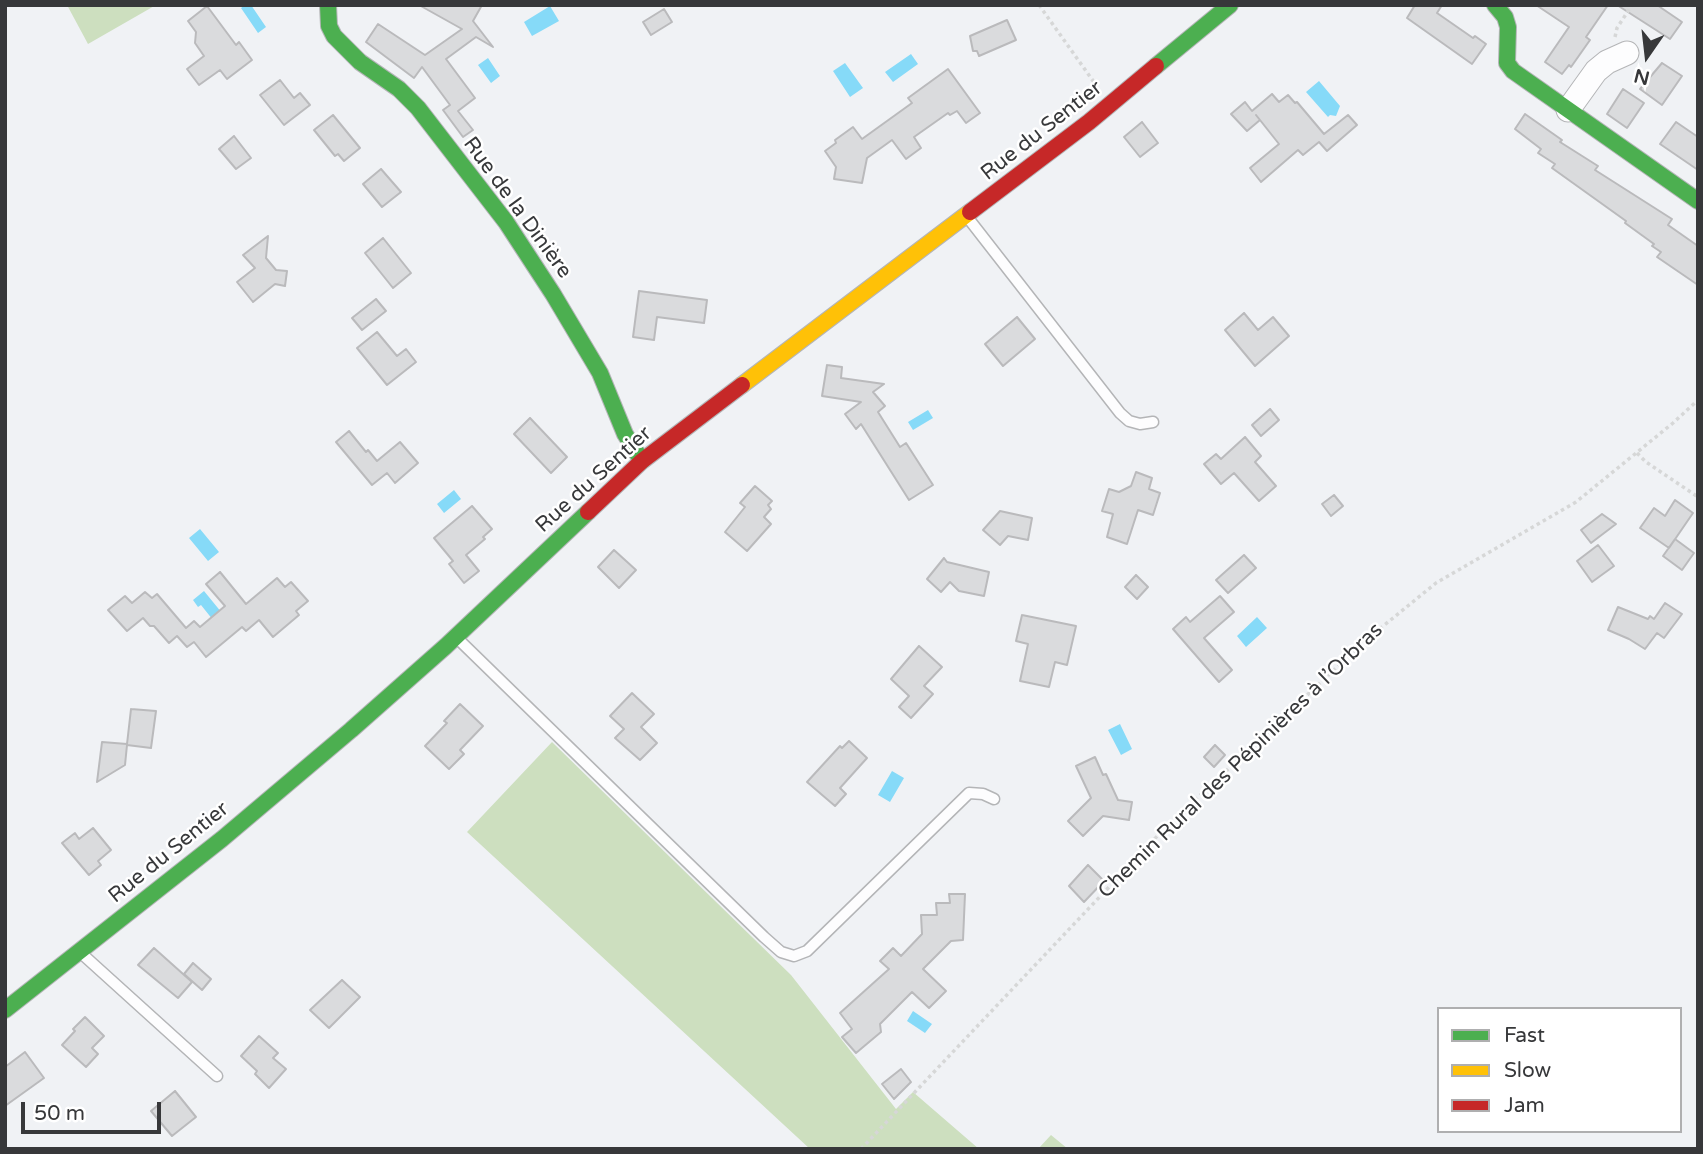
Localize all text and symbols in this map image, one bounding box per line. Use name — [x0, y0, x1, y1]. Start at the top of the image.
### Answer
north arrow — [1612, 21, 1682, 91]
text: N — [1632, 64, 1652, 89]
street label: Rue du Sentier — [976, 76, 1108, 186]
street label: Rue de la Dinière — [457, 132, 577, 284]
street label: Rue du Sentier — [531, 421, 657, 539]
street label: Chemin Rural des Pépinières à l’Orbras — [1093, 618, 1389, 904]
street label: Rue du Sentier — [104, 797, 234, 909]
legend — [1437, 1007, 1682, 1133]
text: Fast — [1504, 1023, 1545, 1048]
text: Slow — [1504, 1058, 1551, 1083]
scale bar — [24, 1088, 164, 1132]
text: Jam — [1504, 1093, 1545, 1118]
text: 50 m — [34, 1101, 85, 1126]

